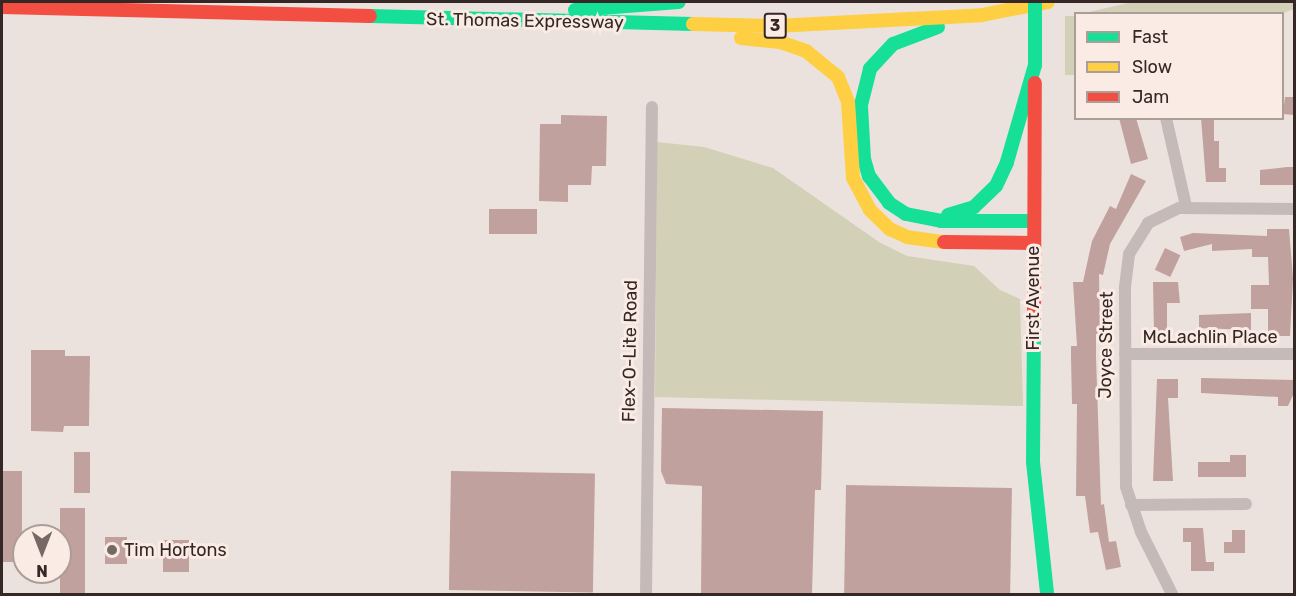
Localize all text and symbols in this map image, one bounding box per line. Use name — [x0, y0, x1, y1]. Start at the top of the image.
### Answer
street label: St. Thomas Expressway — [426, 8, 624, 34]
legend — [1074, 12, 1284, 120]
road number: 3 — [763, 13, 787, 39]
text: Fast — [1132, 26, 1168, 48]
text: Slow — [1132, 56, 1172, 78]
text: Jam — [1132, 86, 1169, 108]
street label: First Avenue — [1022, 245, 1044, 351]
street label: Flex-O-Lite Road — [618, 280, 642, 422]
street label: Joyce Street — [1094, 291, 1118, 399]
street label: McLachlin Place — [1142, 326, 1278, 348]
north arrow — [12, 524, 72, 584]
place label: Tim Hortons — [124, 539, 227, 561]
marker: Tim Hortons — [105, 543, 119, 557]
text: N — [36, 561, 48, 580]

